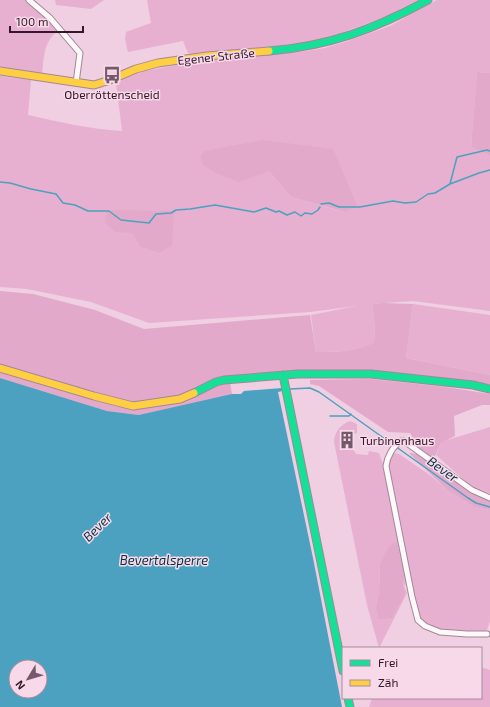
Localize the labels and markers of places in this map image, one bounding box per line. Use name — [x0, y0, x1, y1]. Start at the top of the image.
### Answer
bus stop icon: Oberröttenscheid — [102, 65, 122, 85]
place label: Oberröttenscheid — [64, 87, 160, 101]
building icon: Turbinenhaus — [337, 430, 357, 450]
place label: Turbinenhaus — [360, 433, 434, 447]

